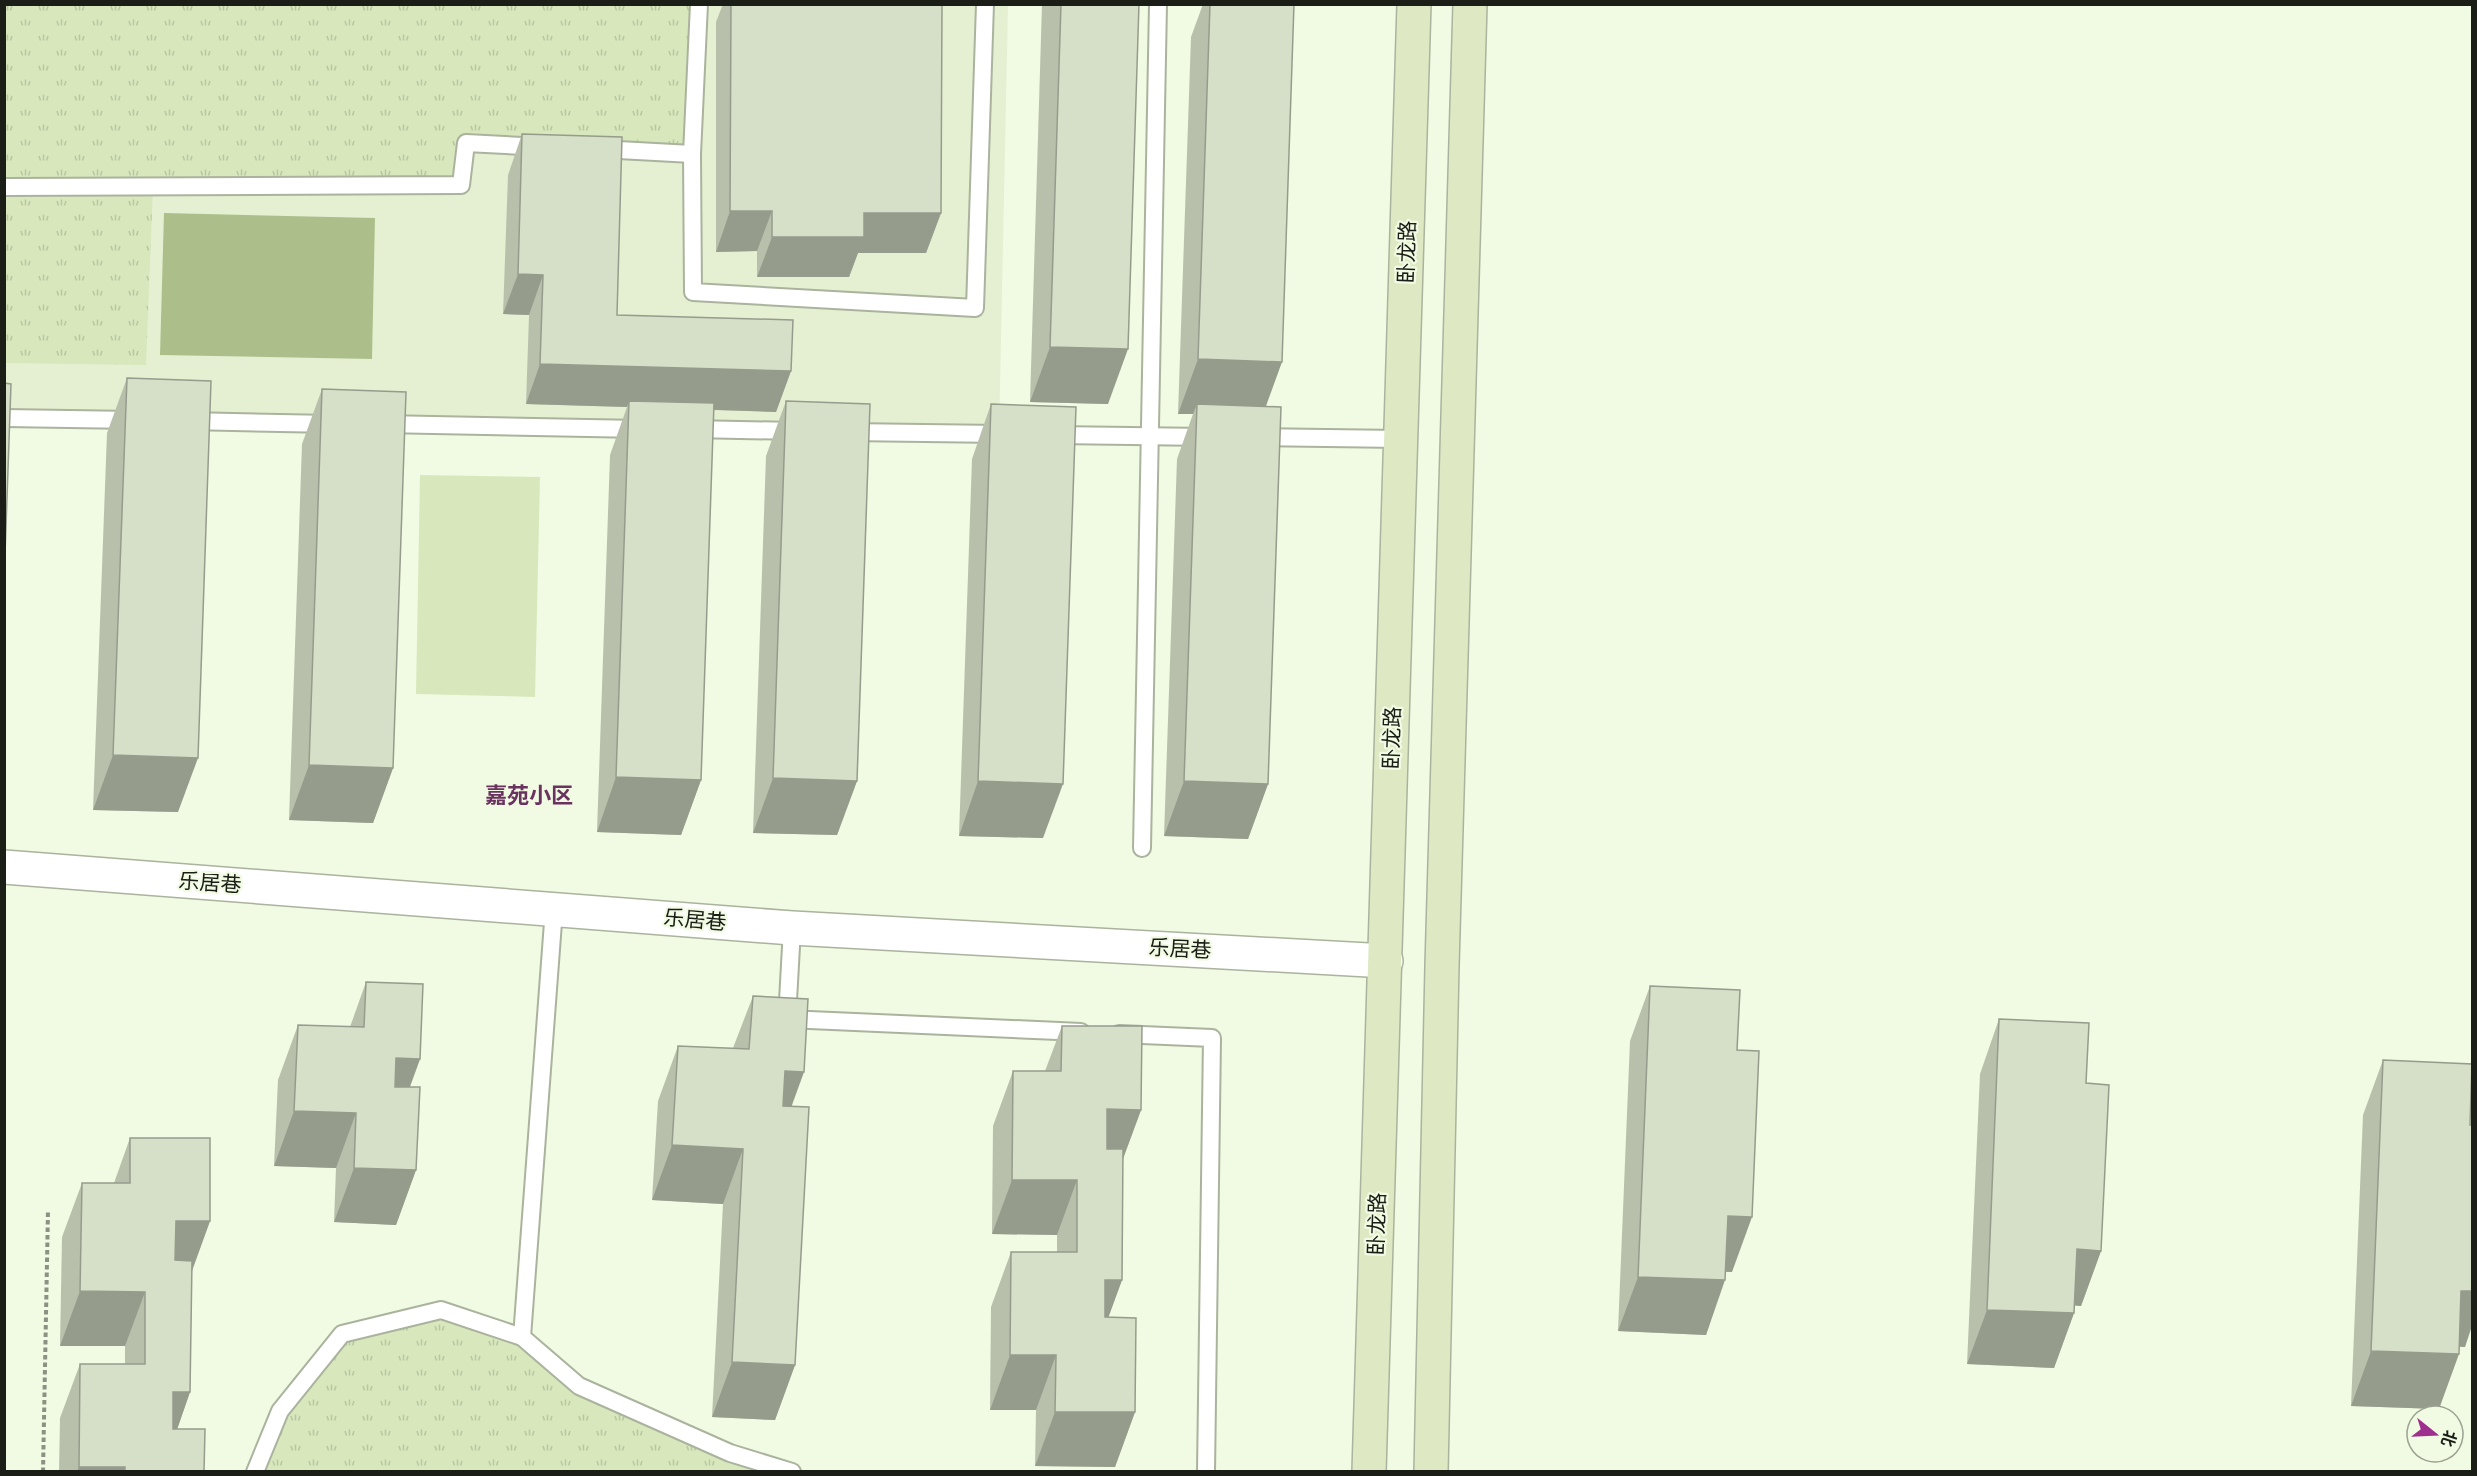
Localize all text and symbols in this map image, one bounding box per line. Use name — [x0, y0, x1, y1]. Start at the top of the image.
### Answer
street label: 卧龙路 — [1391, 220, 1421, 284]
street label: 卧龙路 — [1376, 706, 1406, 770]
district label: 嘉苑小区 — [485, 779, 573, 809]
street label: 乐居巷 — [178, 866, 242, 898]
street label: 乐居巷 — [662, 902, 728, 936]
street label: 乐居巷 — [1148, 932, 1212, 964]
street label: 卧龙路 — [1361, 1192, 1391, 1256]
north arrow — [2405, 1404, 2465, 1464]
text: 北 — [2436, 1428, 2462, 1450]

